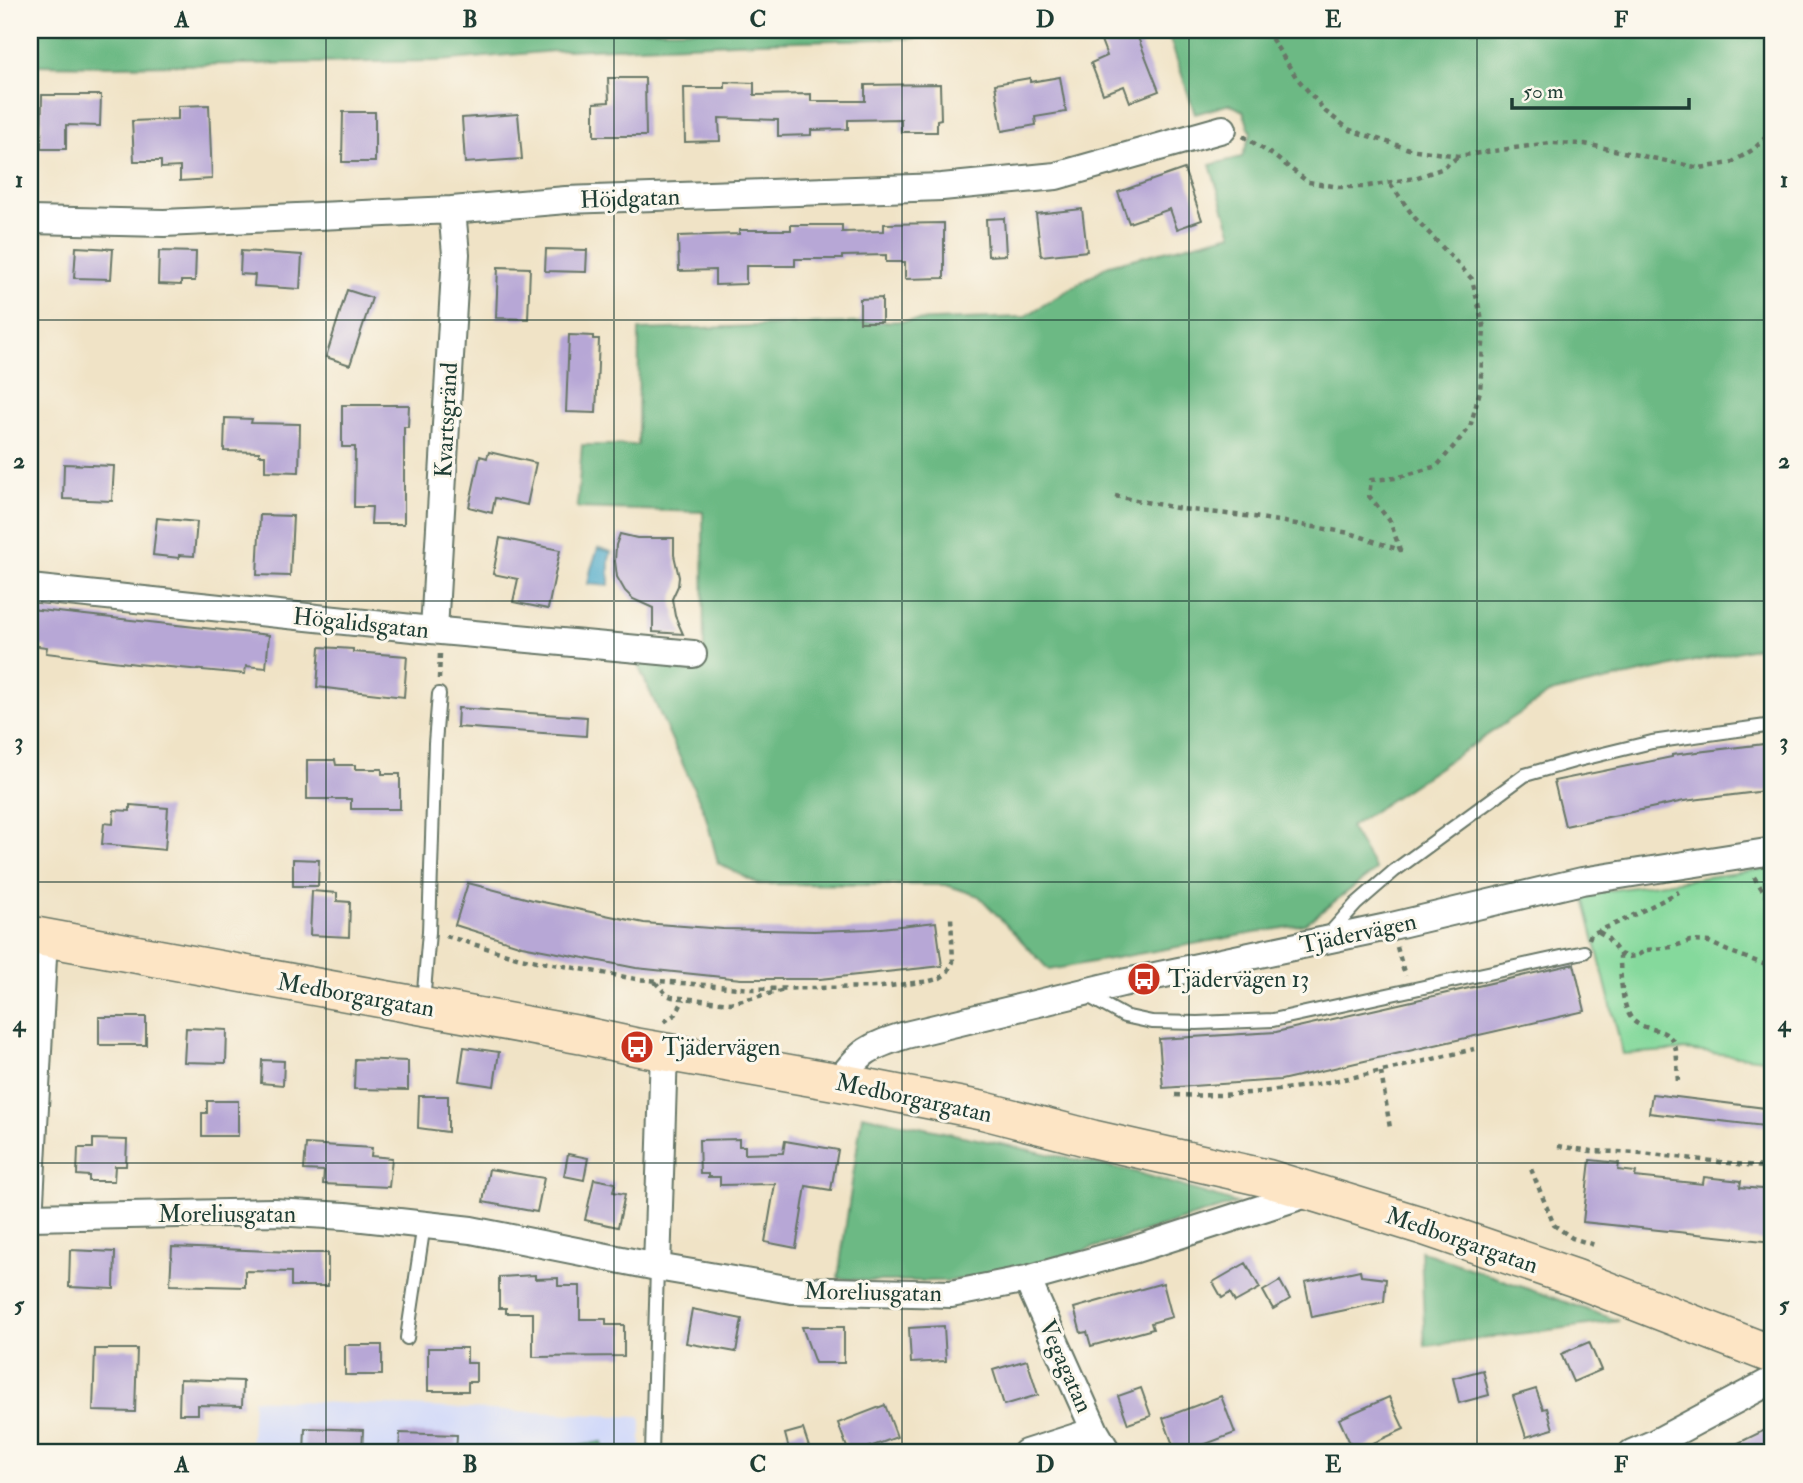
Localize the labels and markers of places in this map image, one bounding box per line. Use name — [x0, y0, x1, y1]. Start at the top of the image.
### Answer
bus stop icon: Tjädervägen 13 — [1125, 960, 1163, 998]
place label: Tjädervägen 13 — [1168, 964, 1309, 995]
bus stop icon: Tjädervägen — [618, 1028, 656, 1066]
place label: Tjädervägen — [662, 1032, 781, 1063]

